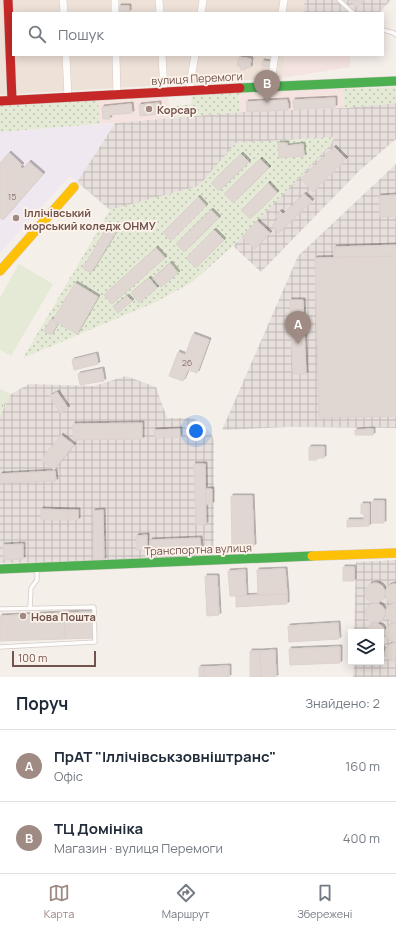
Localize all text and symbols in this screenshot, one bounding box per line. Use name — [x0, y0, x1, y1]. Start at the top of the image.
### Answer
search box — [12, 12, 384, 56]
icon: search — [26, 23, 48, 45]
text: Пошук — [58, 24, 104, 45]
street label: вулиця Перемоги — [151, 68, 243, 88]
pin: B — [254, 70, 280, 103]
place label: Корсар — [157, 102, 197, 117]
marker: Корсар — [144, 104, 154, 114]
house number: 15 — [8, 190, 16, 203]
place label: Іллічівський морський коледж ОНМУ — [24, 205, 156, 233]
marker: Іллічівський морський коледж ОНМУ — [11, 213, 21, 223]
pin: A — [285, 311, 311, 344]
house number: 26 — [182, 356, 193, 369]
your location — [186, 421, 206, 441]
street label: Транспортна вулиця — [144, 540, 252, 558]
place label: Нова Пошта — [31, 609, 96, 624]
marker: Нова Пошта — [18, 611, 28, 621]
map controls — [348, 629, 384, 665]
button: layers — [348, 629, 384, 665]
scale bar — [12, 649, 96, 668]
text: 100 m — [18, 650, 47, 665]
text: Поруч — [16, 692, 68, 715]
text: Знайдено: 2 — [305, 694, 380, 712]
text: ПрАТ "Іллічівськзовніштранс" — [54, 746, 276, 767]
text: A — [25, 757, 33, 775]
text: 160 m — [345, 757, 380, 775]
text: Офіс — [54, 767, 83, 785]
text: ТЦ Домініка — [54, 818, 143, 839]
text: B — [25, 829, 33, 847]
text: 400 m — [343, 829, 380, 847]
text: Магазин · вулиця Перемоги — [54, 839, 223, 857]
tab: Карта — [44, 882, 74, 921]
tab: Маршрут — [162, 882, 210, 921]
tab: Збережені — [297, 882, 352, 921]

